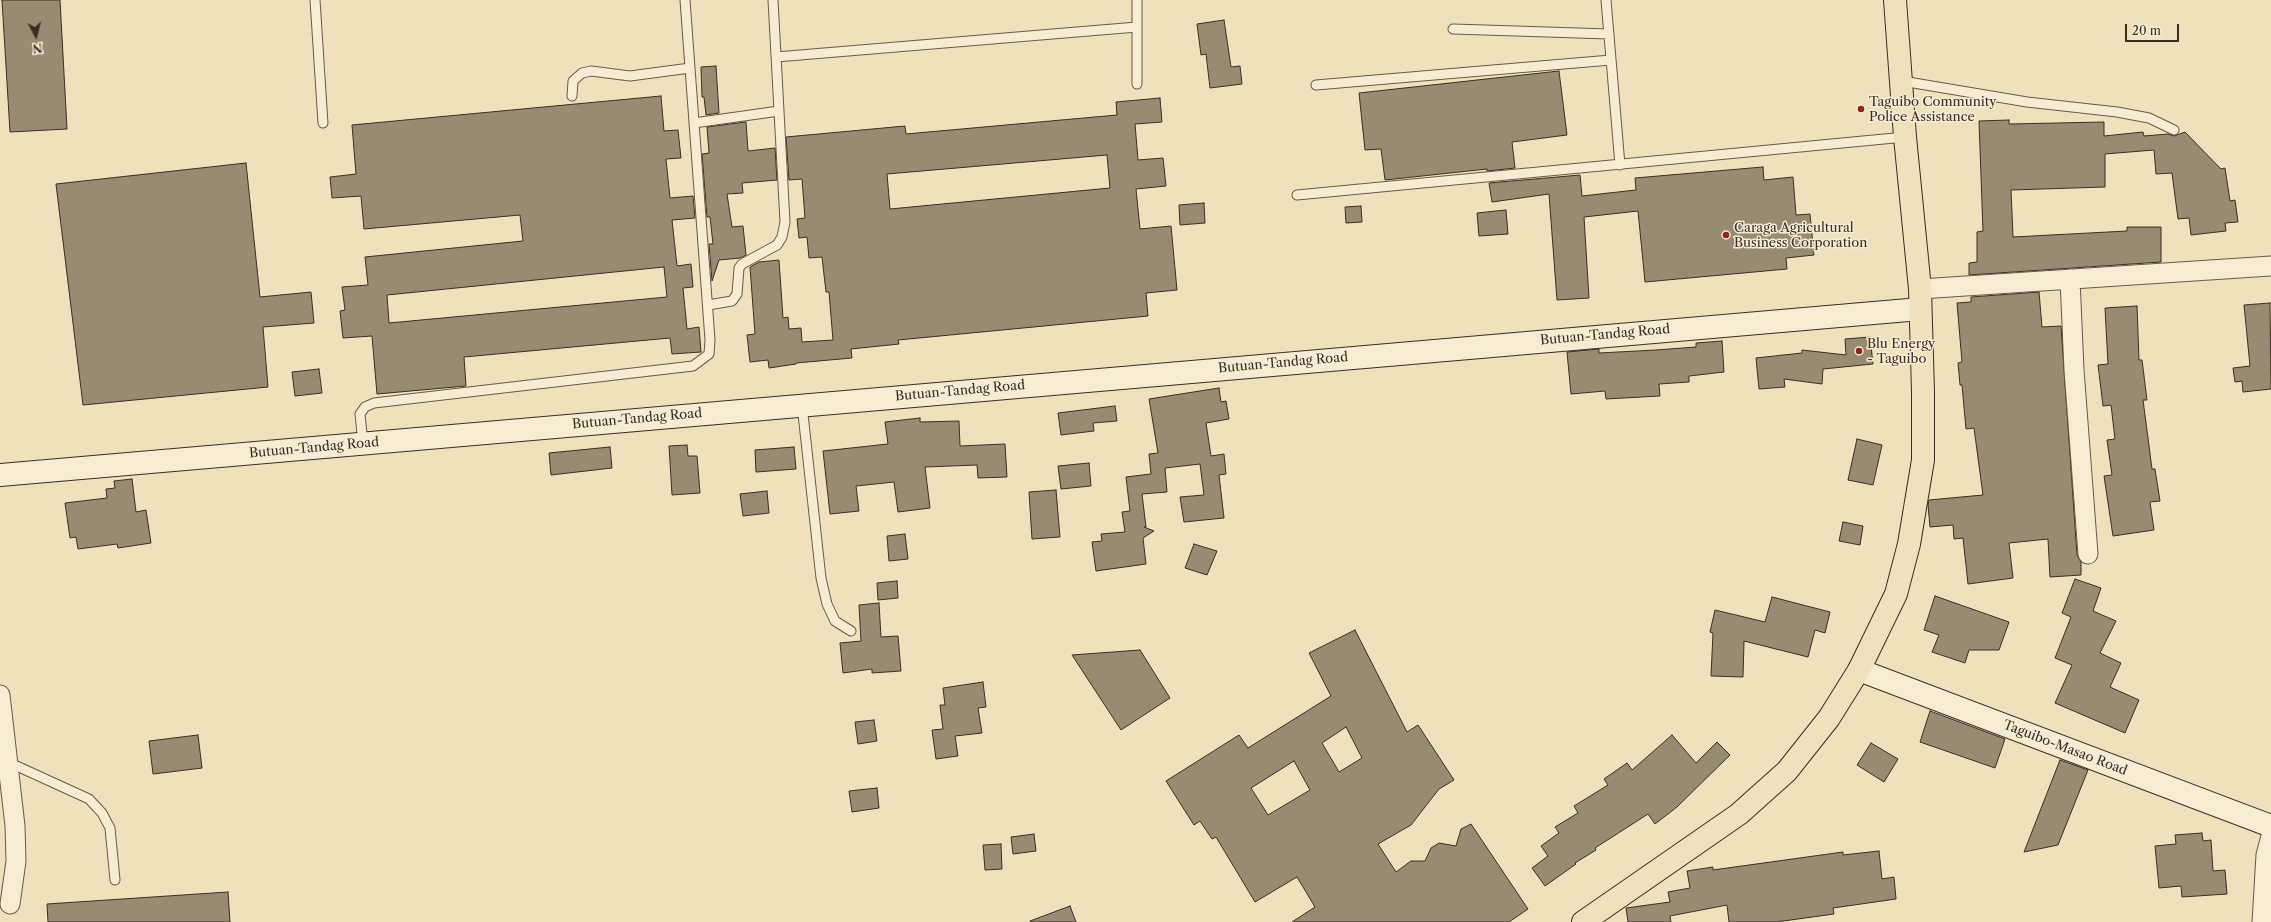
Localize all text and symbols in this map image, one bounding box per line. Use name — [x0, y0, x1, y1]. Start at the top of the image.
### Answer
north arrow — [16, 16, 56, 56]
scale bar — [2127, 16, 2181, 42]
text: 20 m — [2132, 23, 2161, 38]
text: N — [32, 40, 43, 55]
place label: Taguibo Community Police Assistance — [1869, 94, 1997, 125]
marker: Taguibo Community Police Assistance — [1856, 104, 1866, 114]
place label: Caraga Agricultural Business Corporation — [1734, 220, 1867, 251]
marker: Caraga Agricultural Business Corporation — [1721, 230, 1731, 240]
street label: Butuan-Tandag Road — [1539, 322, 1671, 348]
place label: Blu Energy - Taguibo — [1867, 336, 1935, 367]
marker: Blu Energy - Taguibo — [1854, 346, 1864, 356]
street label: Butuan-Tandag Road — [1217, 350, 1349, 376]
street label: Butuan-Tandag Road — [894, 378, 1026, 404]
street label: Butuan-Tandag Road — [571, 406, 703, 432]
street label: Butuan-Tandag Road — [248, 435, 380, 461]
street label: Taguibo-Masao Road — [2001, 717, 2129, 779]

